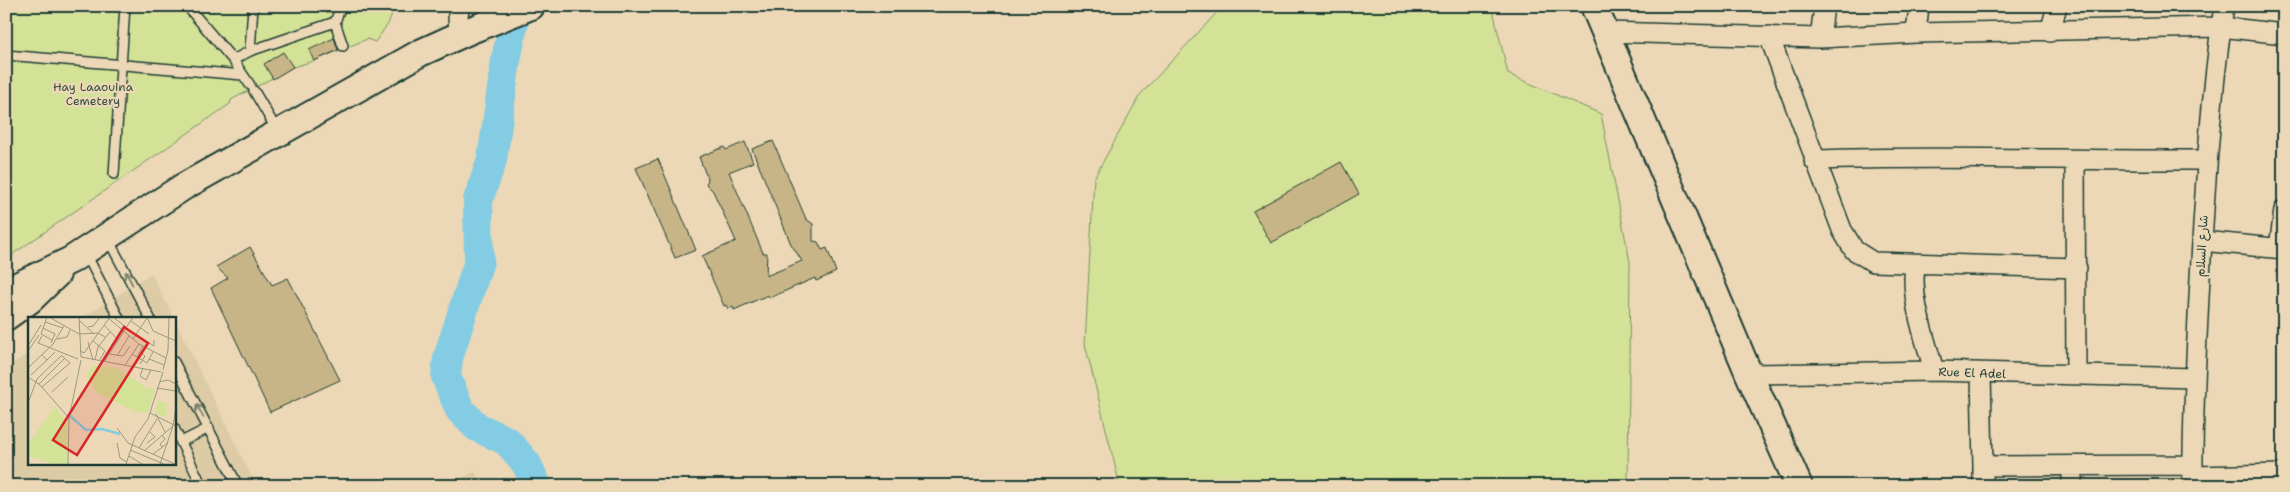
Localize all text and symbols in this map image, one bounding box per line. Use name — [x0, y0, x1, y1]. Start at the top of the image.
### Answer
park label: Hay Laaouina Cemetery — [53, 79, 134, 109]
street label: شارع السلام — [2192, 215, 2213, 278]
one-way arrow — [123, 271, 133, 286]
inset map — [28, 317, 175, 464]
street label: Rue El Adel — [1938, 364, 2006, 382]
one-way arrow — [195, 404, 204, 419]

